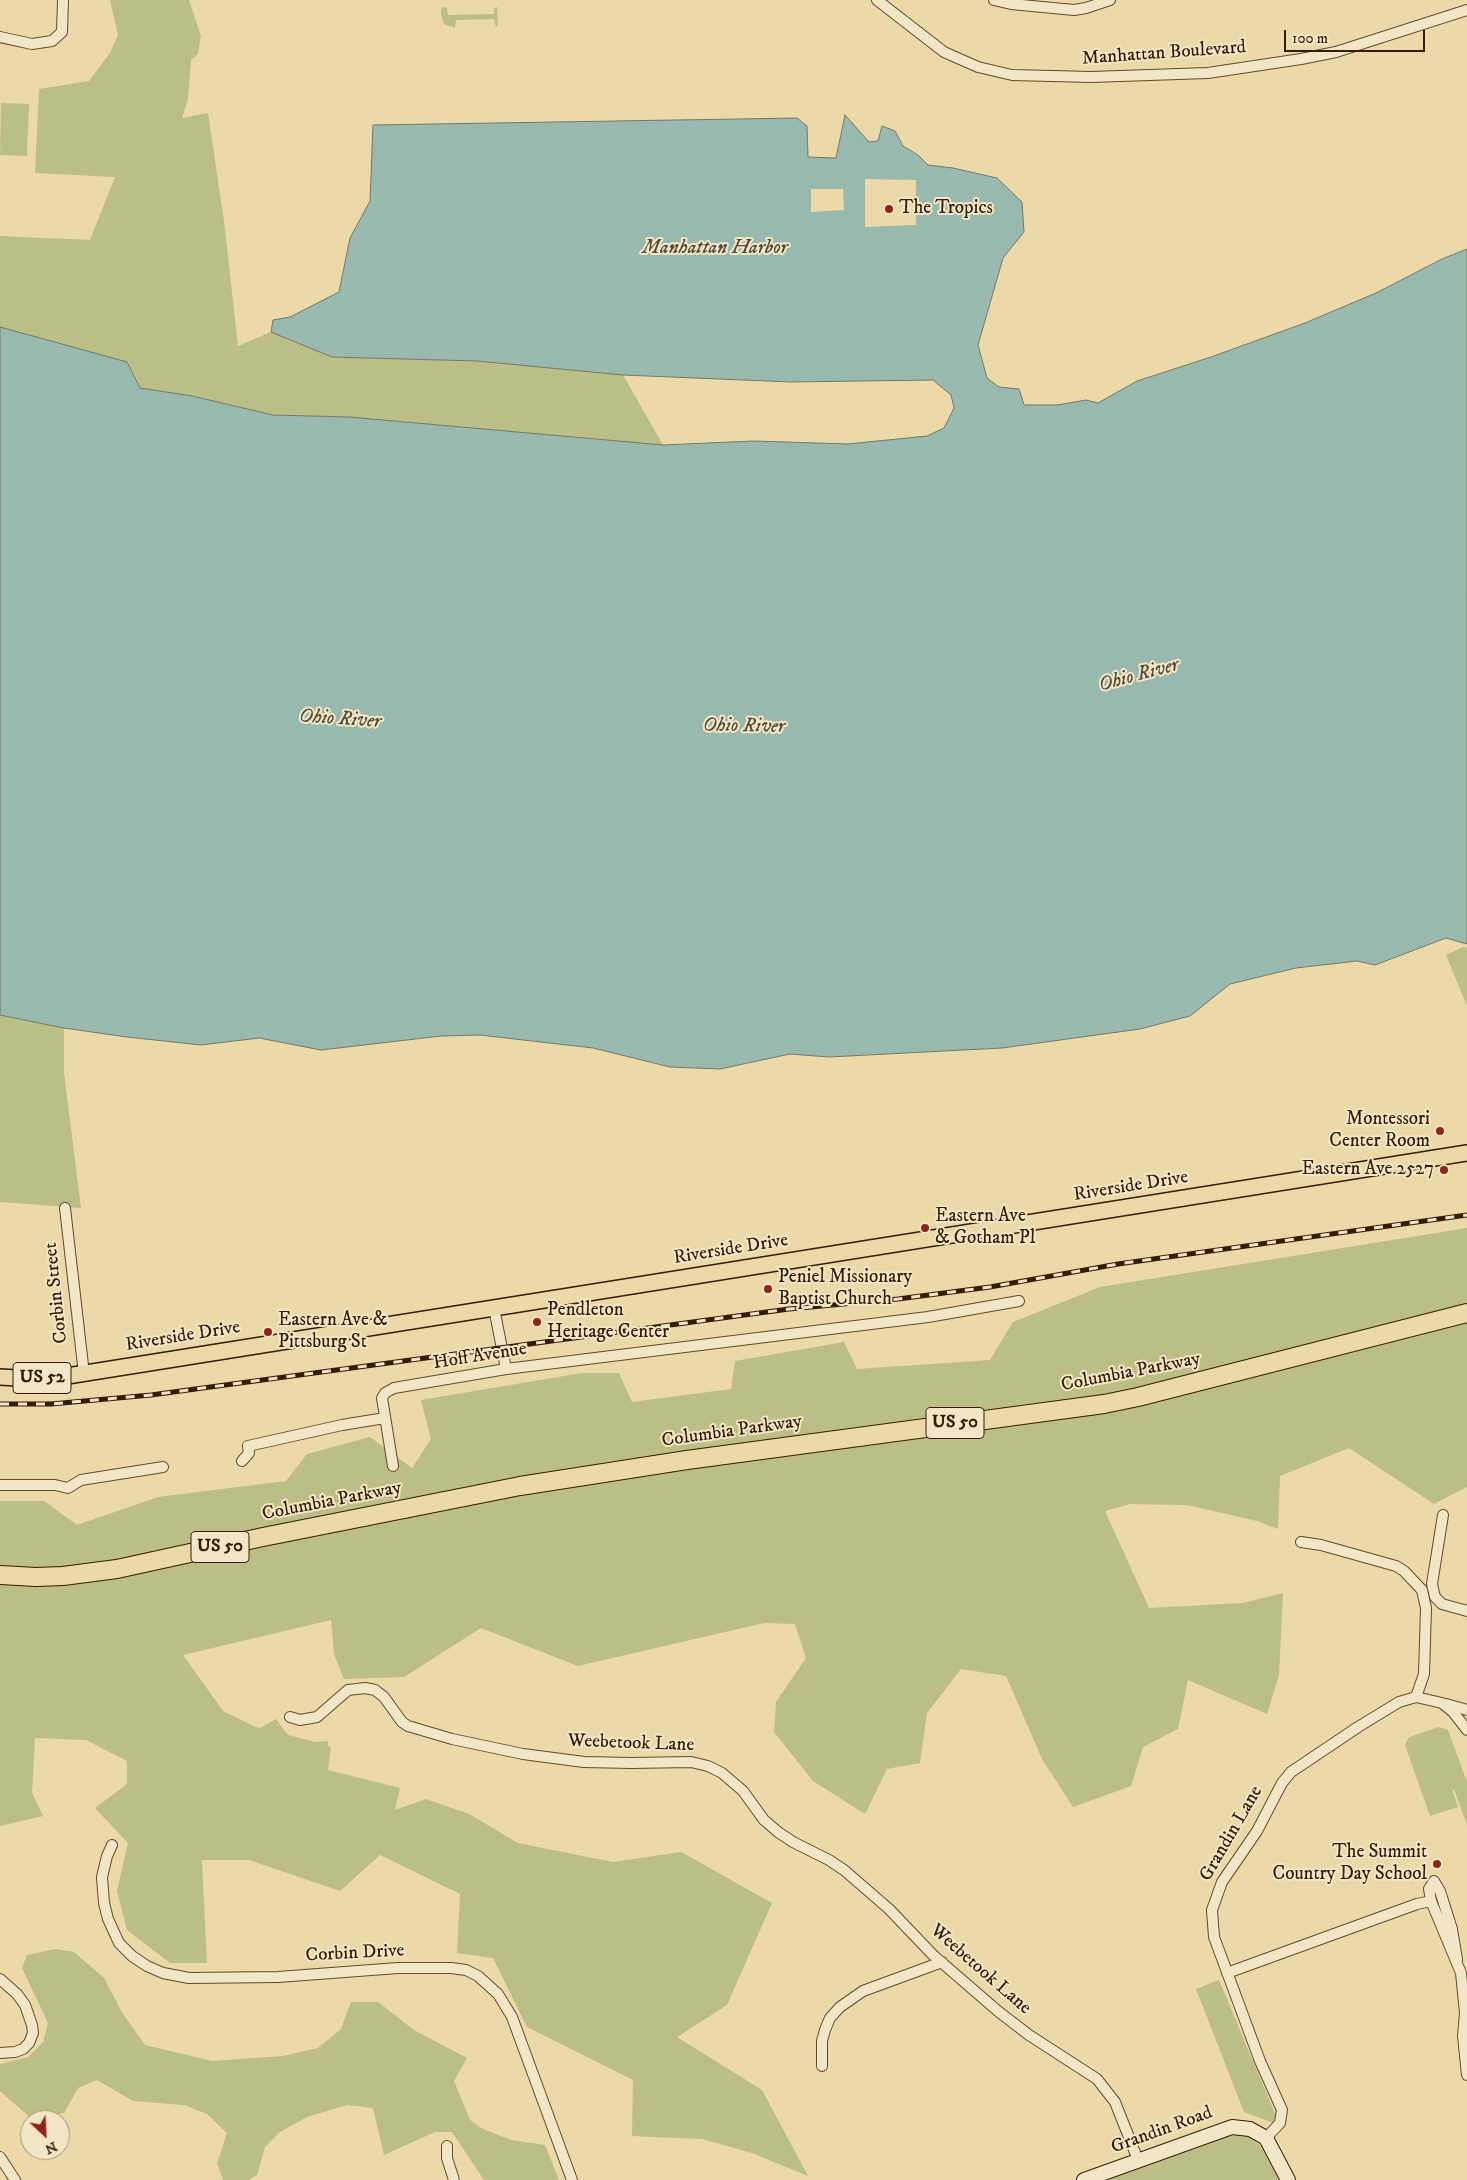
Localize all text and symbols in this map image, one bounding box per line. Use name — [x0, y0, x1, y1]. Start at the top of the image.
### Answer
scale bar — [1287, 20, 1428, 52]
text: 100 m — [1292, 29, 1328, 48]
street label: Manhattan Boulevard — [1081, 37, 1247, 71]
place label: The Tropics — [899, 198, 993, 220]
marker: The Tropics — [883, 203, 895, 215]
water label: Manhattan Harbor — [642, 237, 788, 261]
water label: Ohio River — [1096, 654, 1182, 698]
water label: Ohio River — [298, 705, 382, 735]
water label: Ohio River — [703, 714, 785, 740]
place label: Montessori Center Room — [1329, 1109, 1430, 1153]
marker: Montessori Center Room — [1434, 1125, 1446, 1137]
place label: Eastern Ave 2527 — [1302, 1159, 1434, 1181]
marker: Eastern Ave 2527 — [1438, 1164, 1450, 1176]
street label: Riverside Drive — [1072, 1167, 1190, 1207]
place label: Eastern Ave & Gotham Pl — [935, 1206, 1035, 1250]
marker: Eastern Ave & Gotham Pl — [919, 1222, 931, 1234]
street label: Riverside Drive — [672, 1230, 790, 1270]
street label: Corbin Street — [40, 1241, 74, 1345]
place label: Peniel Missionary Baptist Church — [778, 1267, 912, 1311]
marker: Peniel Missionary Baptist Church — [762, 1283, 774, 1295]
place label: Pendleton Heritage Center — [547, 1300, 669, 1344]
place label: Eastern Ave & Pittsburg St — [278, 1310, 387, 1354]
marker: Pendleton Heritage Center — [531, 1316, 543, 1328]
street label: Riverside Drive — [124, 1317, 242, 1357]
marker: Eastern Ave & Pittsburg St — [262, 1326, 274, 1338]
street label: Hoff Avenue — [432, 1338, 528, 1376]
street label: Columbia Parkway — [1059, 1348, 1203, 1398]
road number: US 52 — [13, 1362, 71, 1394]
road number: US 50 — [926, 1408, 984, 1439]
street label: Columbia Parkway — [660, 1411, 804, 1453]
street label: Columbia Parkway — [260, 1477, 404, 1527]
road number: US 50 — [191, 1531, 249, 1562]
street label: Weebetook Lane — [567, 1730, 695, 1758]
street label: Grandin Lane — [1196, 1782, 1268, 1886]
place label: The Summit Country Day School — [1273, 1842, 1427, 1886]
marker: The Summit Country Day School — [1431, 1858, 1443, 1870]
street label: Weebetook Lane — [925, 1920, 1035, 2020]
street label: Corbin Drive — [305, 1940, 405, 1968]
street label: Grandin Road — [1108, 2102, 1216, 2160]
north arrow — [20, 2110, 70, 2160]
text: N — [42, 2137, 60, 2158]

